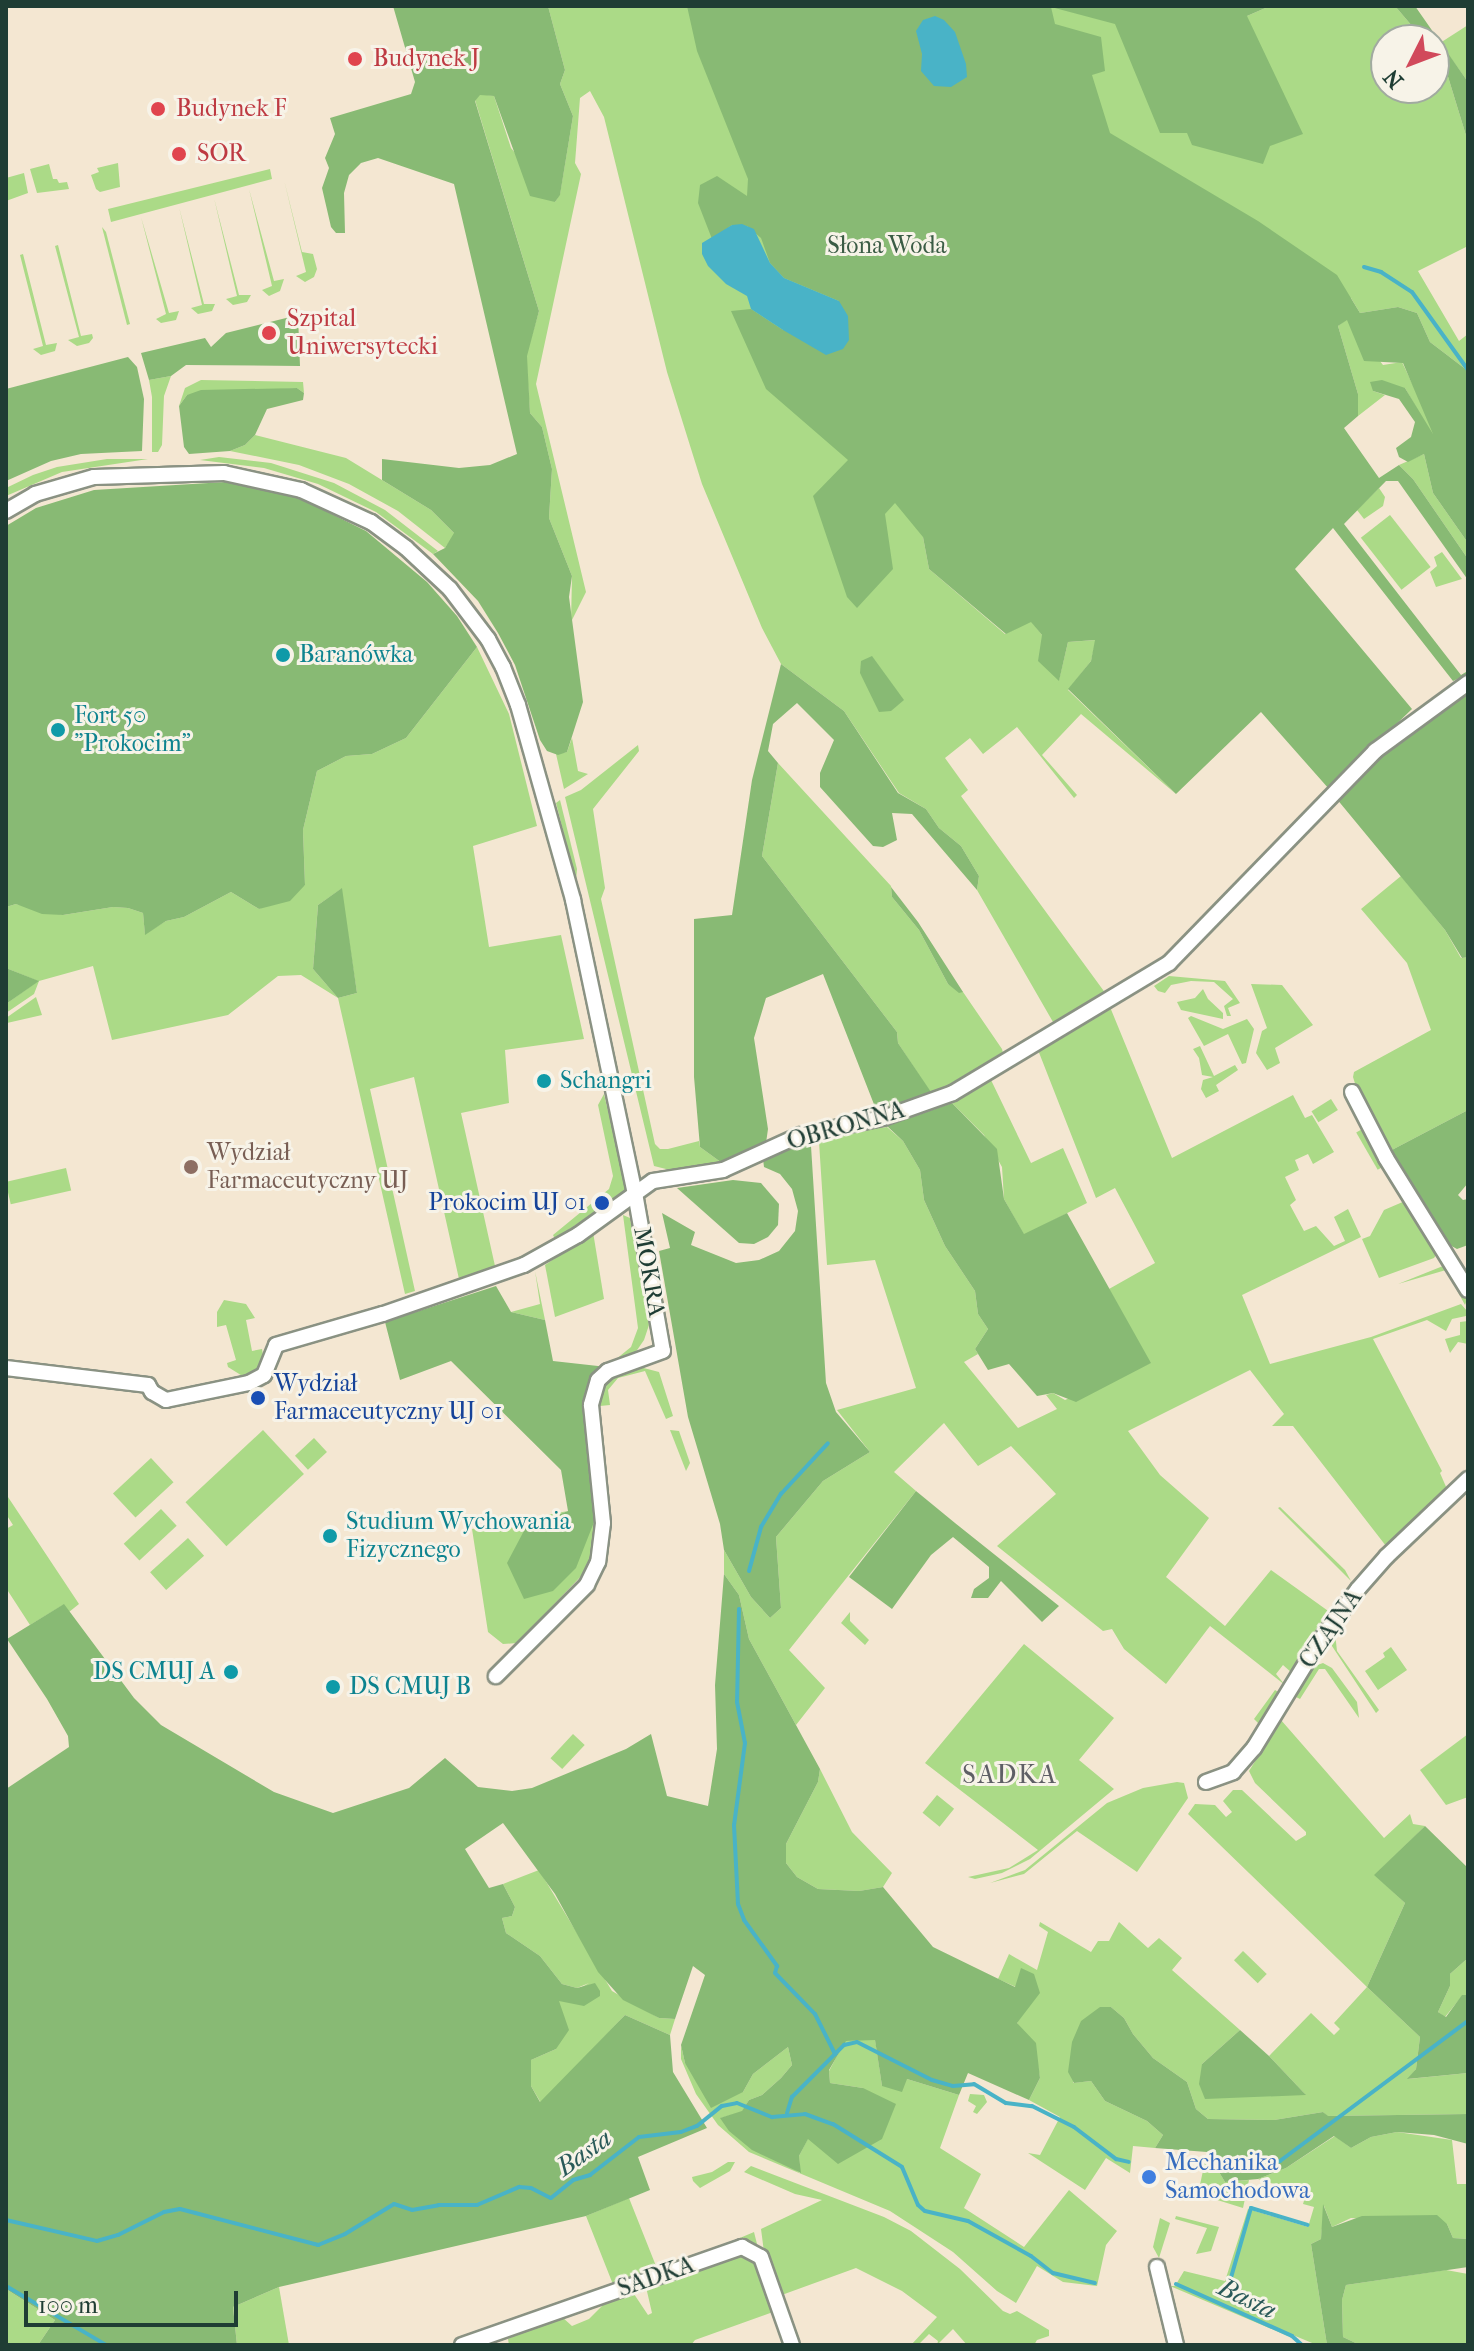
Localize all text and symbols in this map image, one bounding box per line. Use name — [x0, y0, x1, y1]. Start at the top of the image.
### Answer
north arrow — [1370, 24, 1450, 104]
place label: Budynek J — [373, 45, 480, 73]
marker: Budynek J — [344, 48, 366, 70]
text: N — [1378, 64, 1409, 94]
place label: Budynek F — [176, 95, 287, 123]
marker: Budynek F — [147, 98, 169, 120]
place label: SOR — [197, 140, 246, 168]
marker: SOR — [168, 143, 190, 165]
park label: Słona Woda — [827, 232, 947, 260]
place label: Szpital Uniwersytecki — [287, 305, 438, 361]
marker: Szpital Uniwersytecki — [258, 322, 280, 344]
place label: Baranówka — [299, 641, 413, 669]
marker: Baranówka — [274, 646, 292, 664]
place label: Fort 50 "Prokocim" — [74, 702, 191, 758]
marker: Fort 50 "Prokocim" — [49, 721, 67, 739]
place label: Schangri — [560, 1067, 652, 1095]
marker: Schangri — [535, 1072, 553, 1090]
street label: OBRONNA — [784, 1095, 908, 1157]
place label: Wydział Farmaceutyczny UJ — [207, 1139, 409, 1195]
marker: Wydział Farmaceutyczny UJ — [182, 1158, 200, 1176]
place label: Prokocim UJ 01 — [428, 1189, 586, 1217]
marker: Prokocim UJ 01 — [593, 1194, 611, 1212]
street label: MOKRA — [627, 1225, 671, 1319]
place label: Wydział Farmaceutyczny UJ 01 — [274, 1370, 502, 1426]
marker: Wydział Farmaceutyczny UJ 01 — [249, 1389, 267, 1407]
place label: Studium Wychowania Fizycznego — [346, 1508, 571, 1564]
marker: Studium Wychowania Fizycznego — [321, 1527, 339, 1545]
street label: CZAJNA — [1293, 1584, 1369, 1674]
place label: DS CMUJ A — [93, 1658, 215, 1686]
marker: DS CMUJ A — [222, 1663, 240, 1681]
place label: DS CMUJ B — [349, 1673, 471, 1701]
marker: DS CMUJ B — [324, 1678, 342, 1696]
district label: SADKA — [962, 1759, 1058, 1791]
water label: Basta — [550, 2123, 618, 2183]
place label: Mechanika Samochodowa — [1165, 2149, 1310, 2205]
marker: Mechanika Samochodowa — [1140, 2168, 1158, 2186]
street label: SADKA — [614, 2251, 698, 2303]
water label: Basta — [1213, 2272, 1281, 2326]
scale bar — [28, 2275, 242, 2325]
text: 100 m — [38, 2291, 98, 2319]

